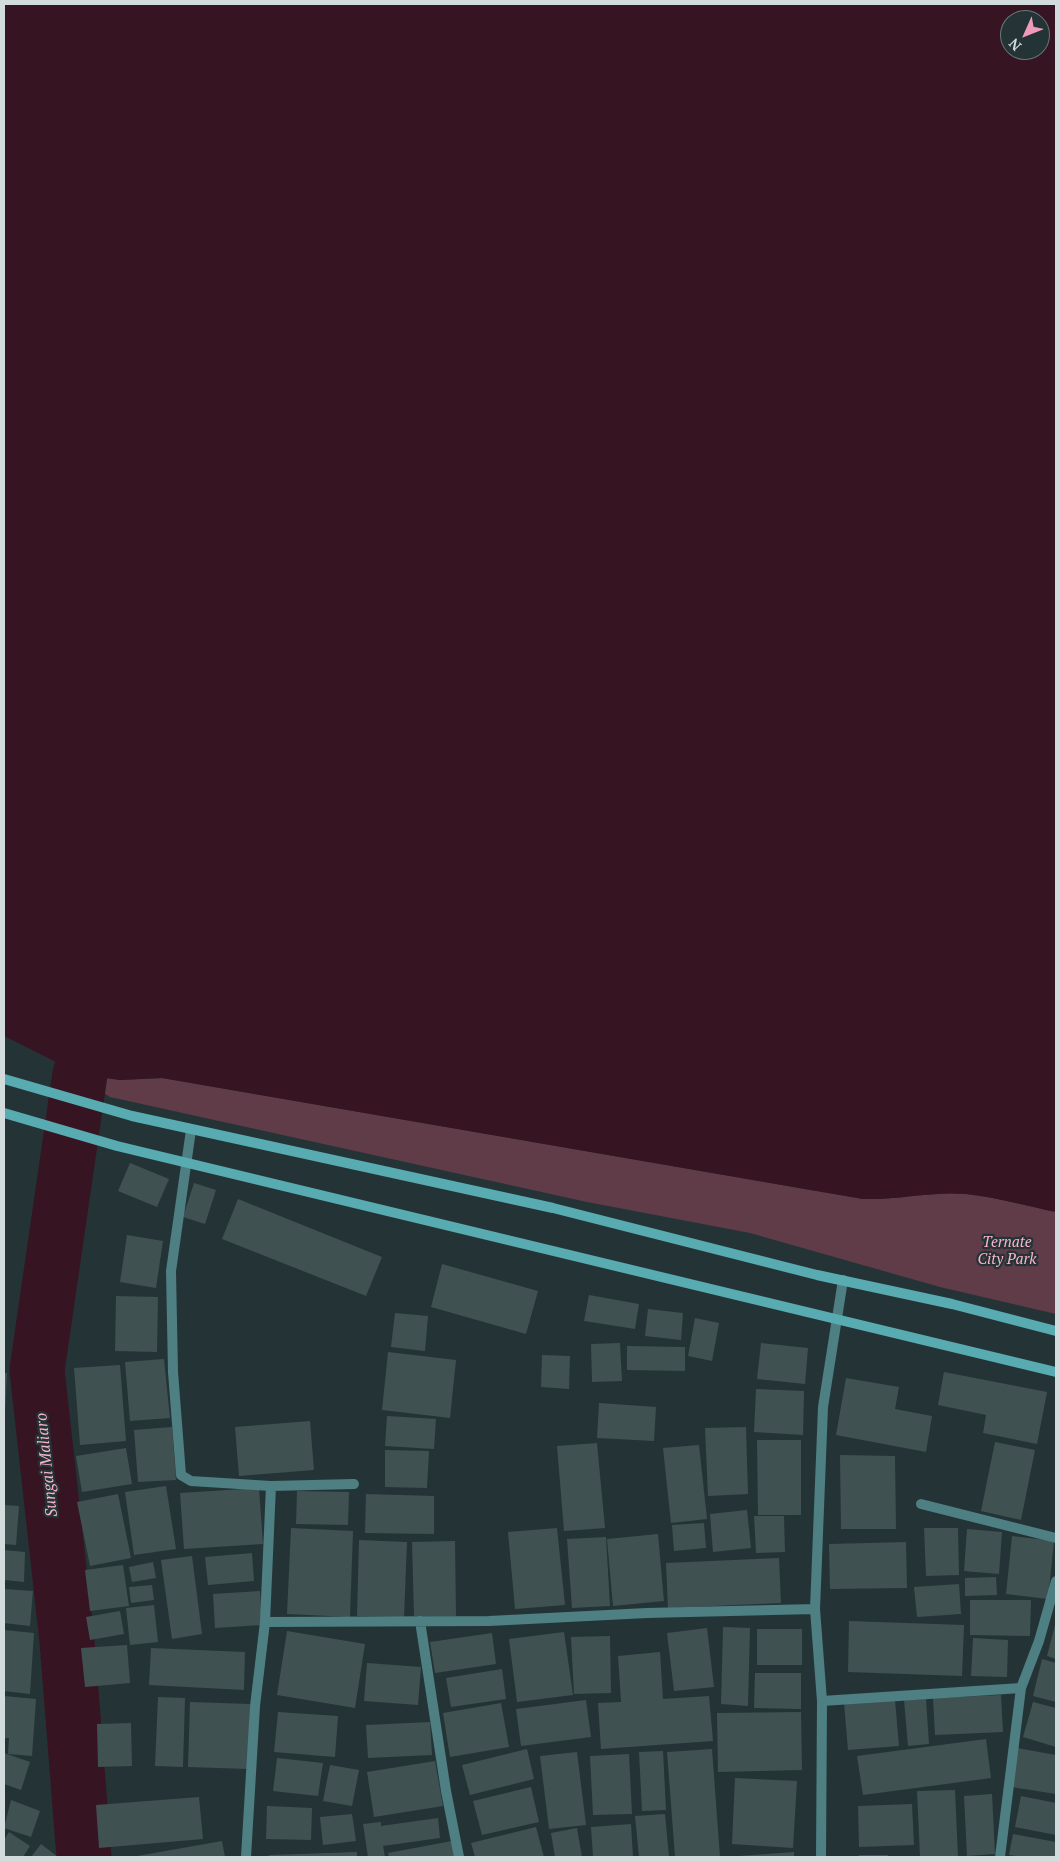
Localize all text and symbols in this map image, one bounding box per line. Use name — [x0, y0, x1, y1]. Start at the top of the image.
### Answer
north arrow — [1000, 10, 1050, 60]
text: N — [1004, 35, 1025, 55]
park label: Ternate City Park — [978, 1234, 1036, 1269]
water label: Sungai Maliaro — [32, 1412, 62, 1518]

